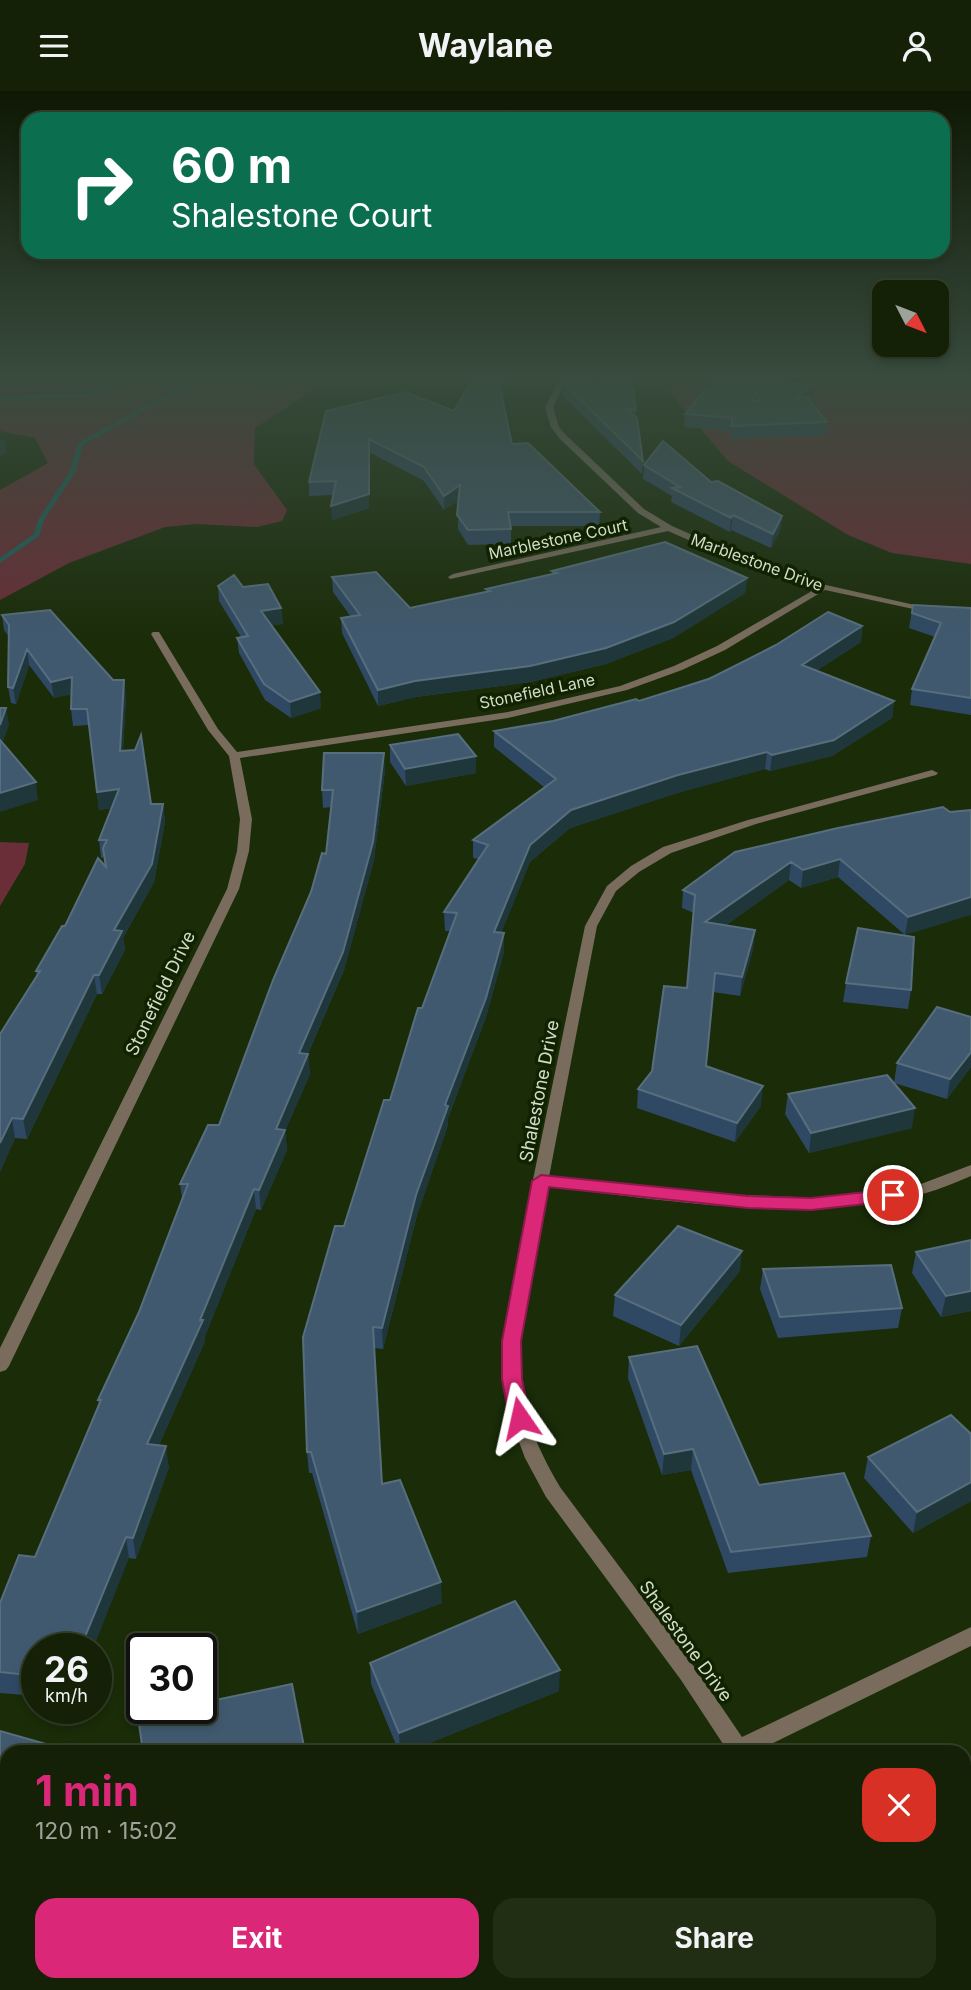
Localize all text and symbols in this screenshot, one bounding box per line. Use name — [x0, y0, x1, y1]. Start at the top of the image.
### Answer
text: Waylane — [418, 26, 553, 65]
icon: menu — [35, 27, 73, 65]
icon: person — [898, 27, 936, 65]
text: 60 m — [171, 136, 292, 195]
icon: right — [56, 140, 147, 231]
text: Shalestone Court — [171, 196, 432, 235]
north arrow — [872, 280, 948, 357]
map controls — [872, 280, 949, 357]
street label: Marblestone Court — [487, 515, 629, 563]
street label: Marblestone Drive — [688, 529, 826, 595]
street label: Stonefield Lane — [477, 669, 597, 713]
street label: Stonefield Drive — [121, 927, 199, 1059]
street label: Shalestone Drive — [515, 1018, 563, 1164]
pin — [863, 1165, 923, 1225]
icon: arrive — [874, 1176, 912, 1214]
position arrow — [483, 1381, 557, 1455]
street label: Shalestone Drive — [635, 1577, 737, 1705]
speed limit sign: 30 — [126, 1633, 217, 1724]
text: 26 — [44, 1648, 89, 1690]
text: km/h — [45, 1685, 88, 1706]
text: 1 min — [35, 1765, 139, 1816]
button: close — [862, 1768, 936, 1842]
text: 120 m · 15:02 — [35, 1817, 178, 1845]
button: Exit — [35, 1898, 479, 1978]
button: Share — [493, 1898, 936, 1978]

